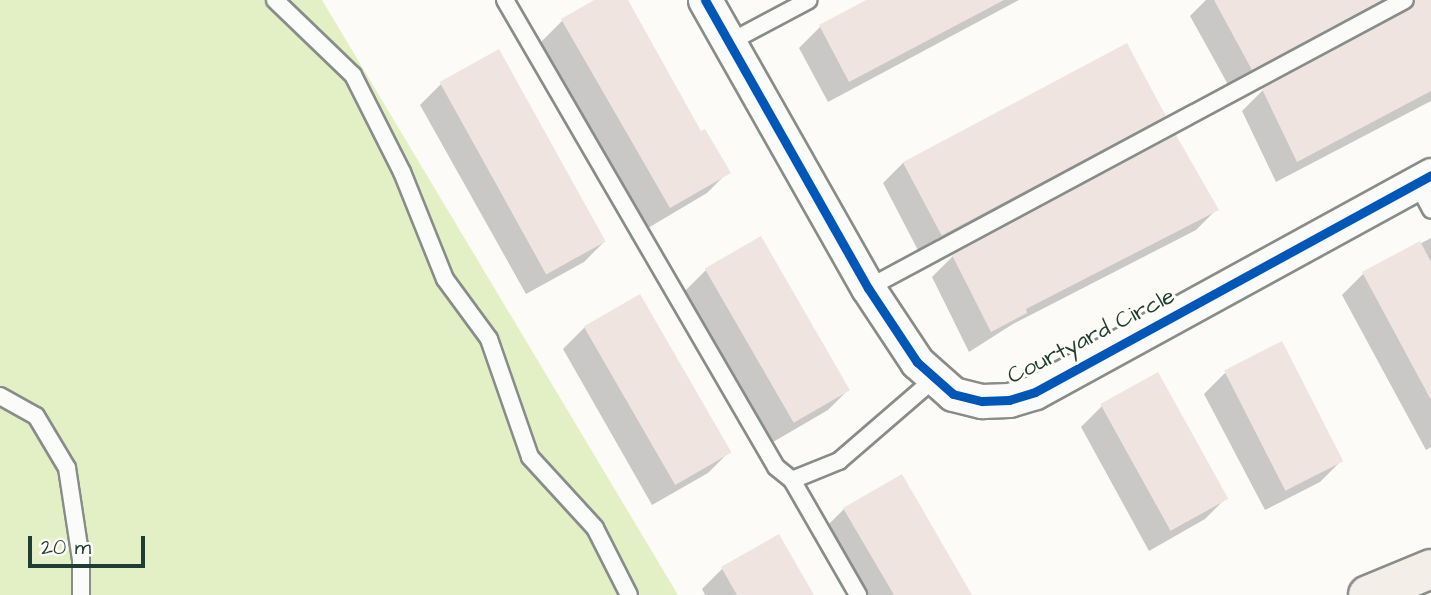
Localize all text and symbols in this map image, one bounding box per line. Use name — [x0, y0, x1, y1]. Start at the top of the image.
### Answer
street label: Courtyard Circle — [1003, 282, 1179, 390]
scale bar — [32, 522, 149, 566]
text: 20 m — [41, 533, 91, 562]

